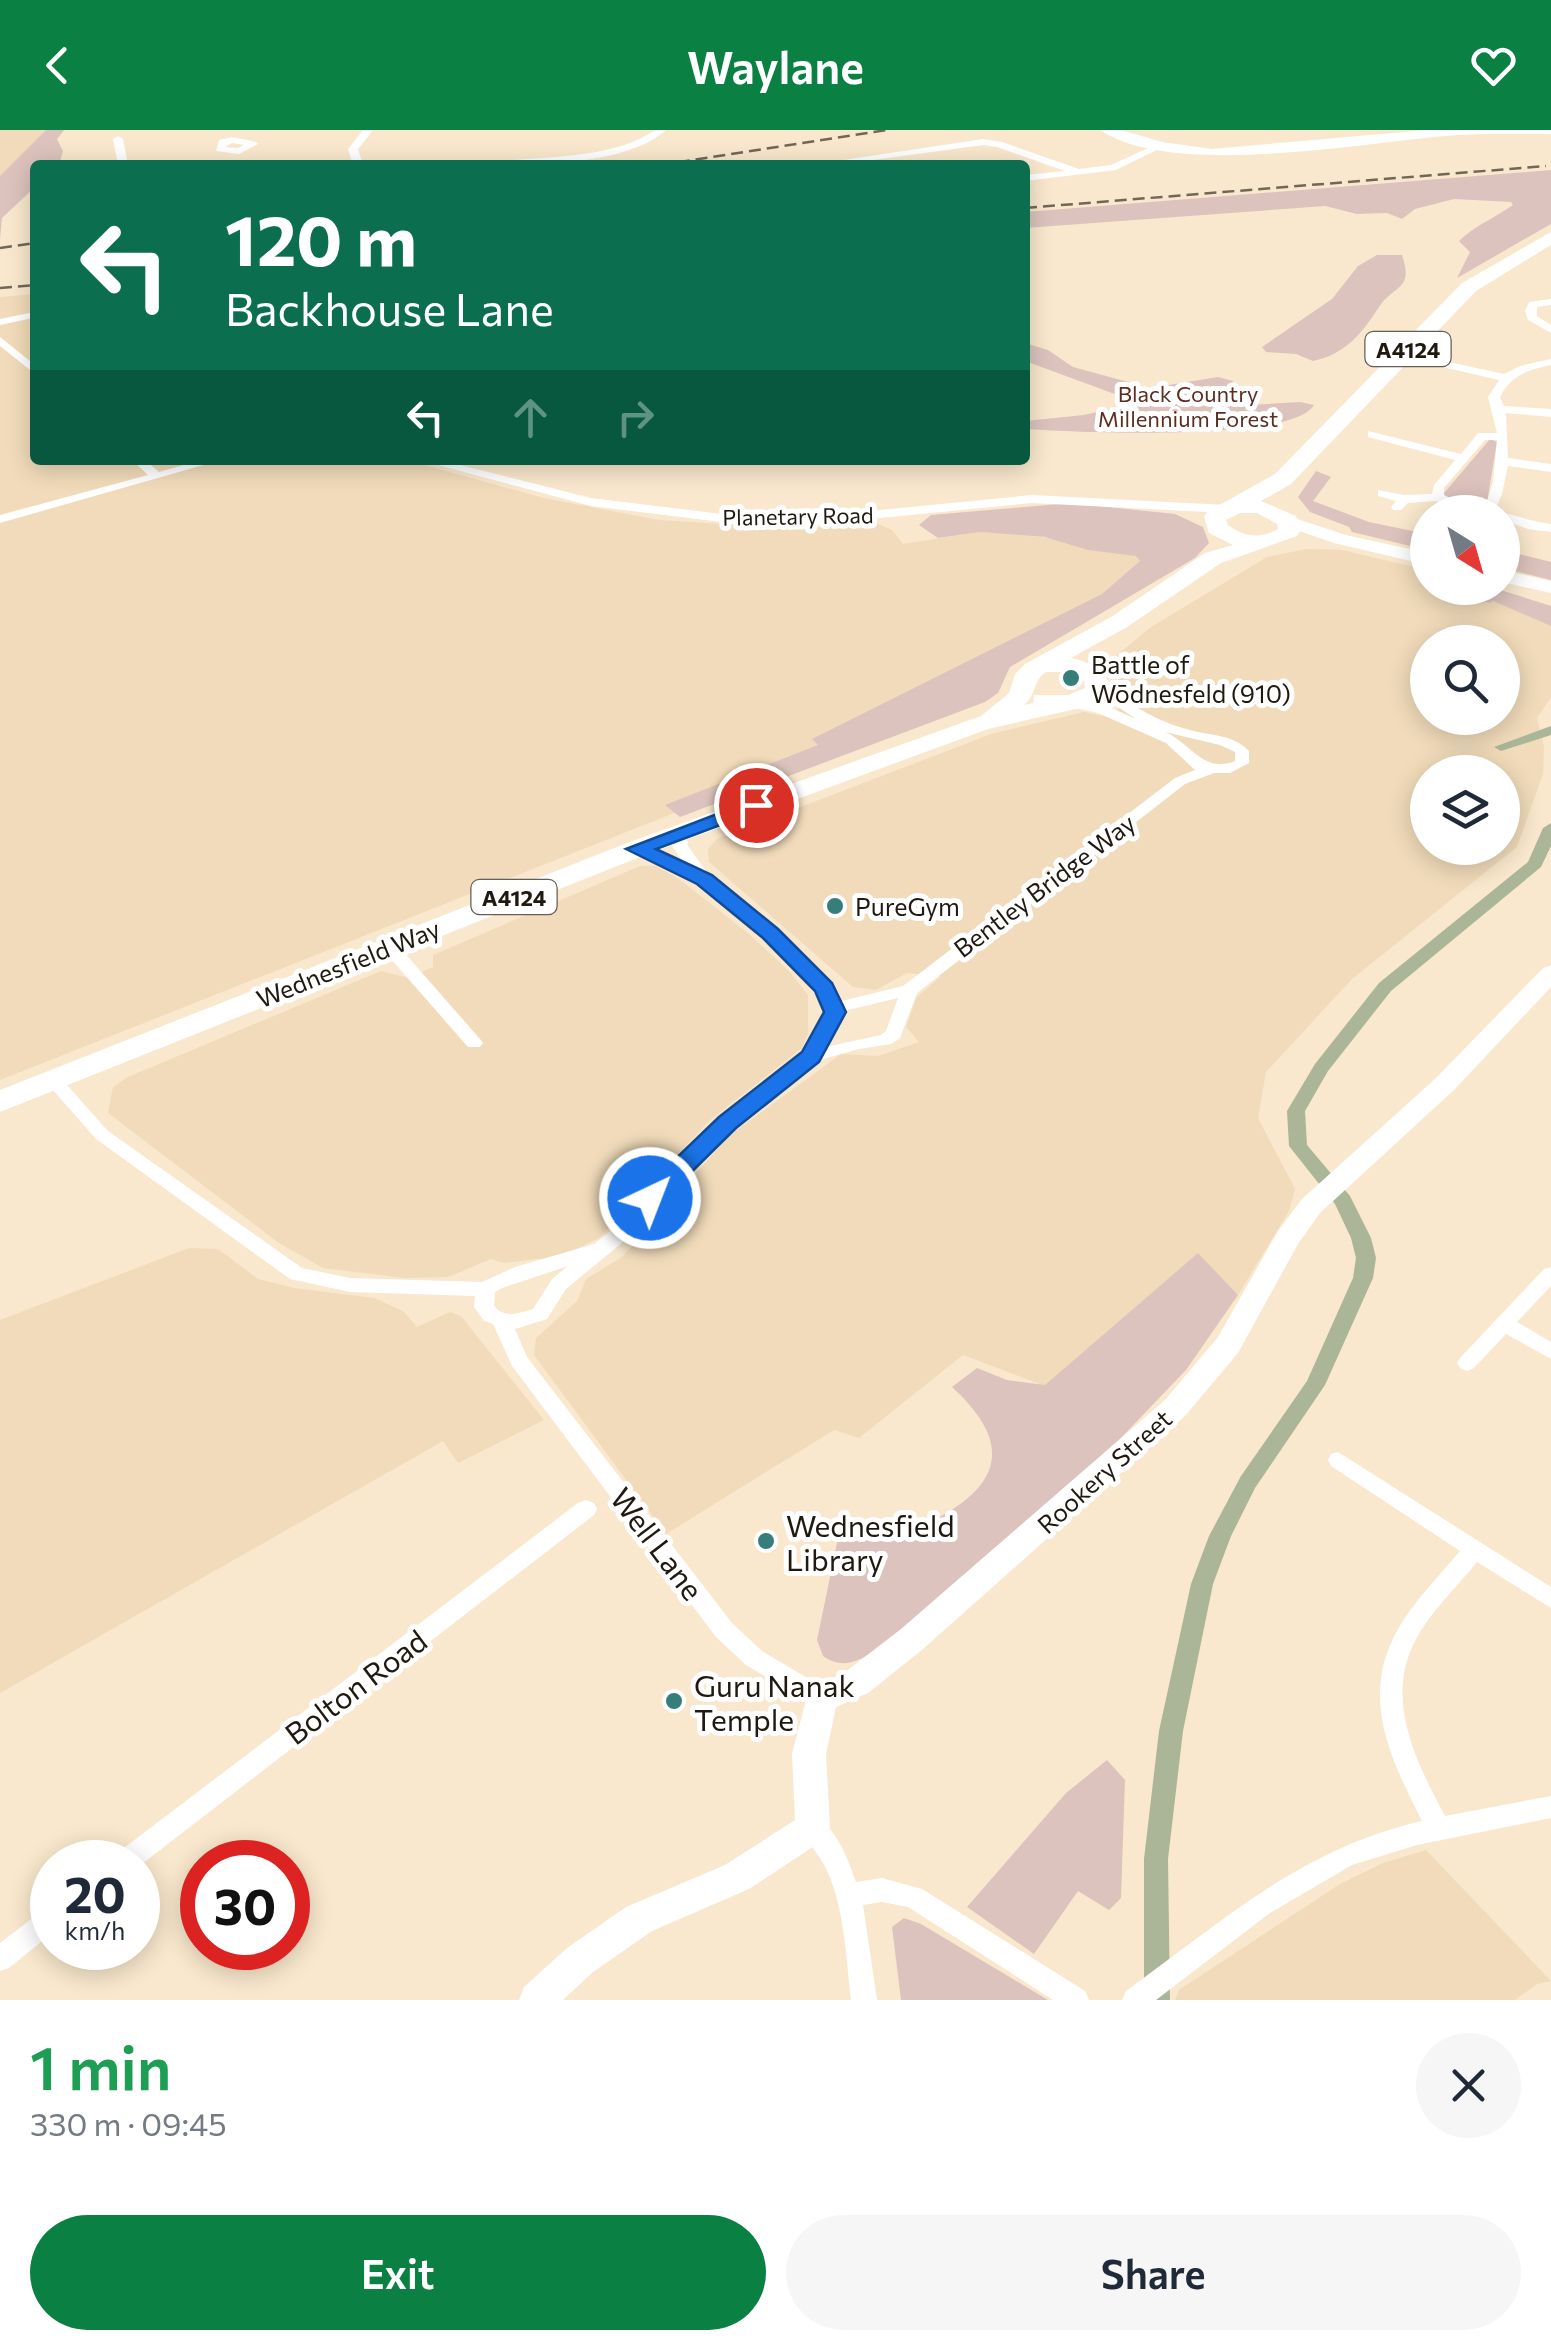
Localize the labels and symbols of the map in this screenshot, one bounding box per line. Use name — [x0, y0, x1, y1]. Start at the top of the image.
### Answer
road number: A4124 — [1366, 332, 1450, 366]
park label: Black Country Millennium Forest — [1098, 380, 1278, 432]
north arrow — [1410, 495, 1520, 605]
street label: Planetary Road — [722, 501, 874, 531]
place label: Battle of Wōdnesfeld (910) — [1091, 649, 1291, 708]
marker: Battle of Wōdnesfeld (910) — [1060, 667, 1082, 689]
pin — [714, 763, 799, 848]
street label: Bentley Bridge Way — [948, 807, 1141, 963]
road number: A4124 — [472, 880, 556, 914]
place label: PureGym — [855, 891, 960, 921]
marker: PureGym — [824, 895, 846, 917]
street label: Wednesfield Way — [252, 913, 444, 1013]
position arrow — [598, 1146, 702, 1250]
street label: Rookery Street — [1031, 1403, 1177, 1539]
street label: Well Lane — [604, 1479, 712, 1607]
place label: Wednesfield Library — [786, 1506, 955, 1577]
marker: Wednesfield Library — [755, 1530, 777, 1552]
street label: Bolton Road — [277, 1621, 433, 1751]
place label: Guru Nanak Temple — [694, 1666, 855, 1737]
marker: Guru Nanak Temple — [663, 1690, 685, 1712]
speed limit sign: 30 — [180, 1840, 310, 1970]

